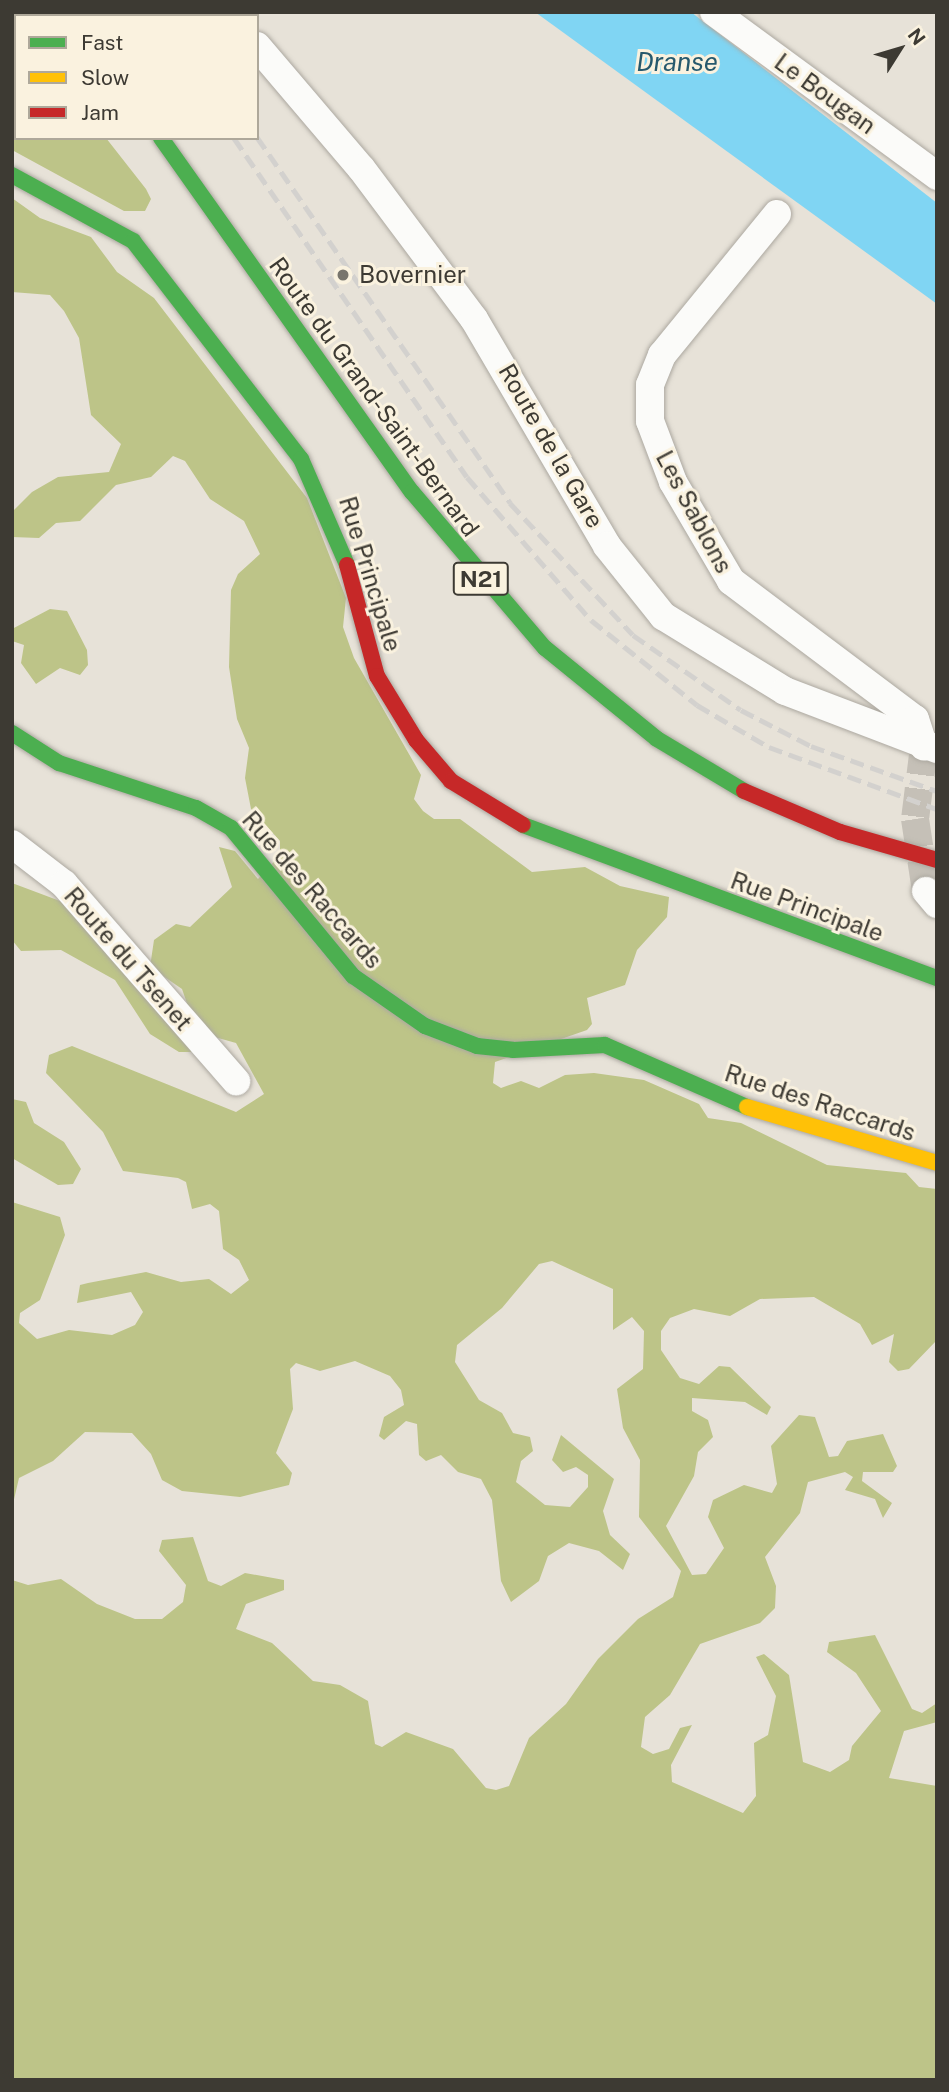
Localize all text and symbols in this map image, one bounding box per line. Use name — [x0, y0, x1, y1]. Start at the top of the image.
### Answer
legend — [14, 14, 259, 140]
north arrow — [865, 14, 935, 84]
text: N — [904, 24, 930, 49]
text: Fast — [81, 30, 123, 55]
water label: Dranse — [636, 46, 718, 78]
street label: Le Bougan — [769, 48, 881, 140]
text: Slow — [81, 65, 129, 90]
text: Jam — [81, 100, 119, 125]
street label: Route du Grand-Saint-Bernard — [263, 252, 485, 542]
place label: Bovernier — [359, 261, 466, 289]
marker: Bovernier — [333, 265, 353, 285]
street label: Route de la Gare — [492, 359, 610, 533]
street label: Les Sablons — [650, 446, 738, 578]
street label: Rue Principale — [333, 493, 407, 655]
road number: N21 — [451, 559, 511, 598]
street label: Rue des Raccards — [236, 805, 388, 975]
street label: Rue Principale — [727, 866, 887, 948]
street label: Route du Tsenet — [58, 881, 198, 1037]
street label: Rue des Raccards — [721, 1059, 919, 1147]

